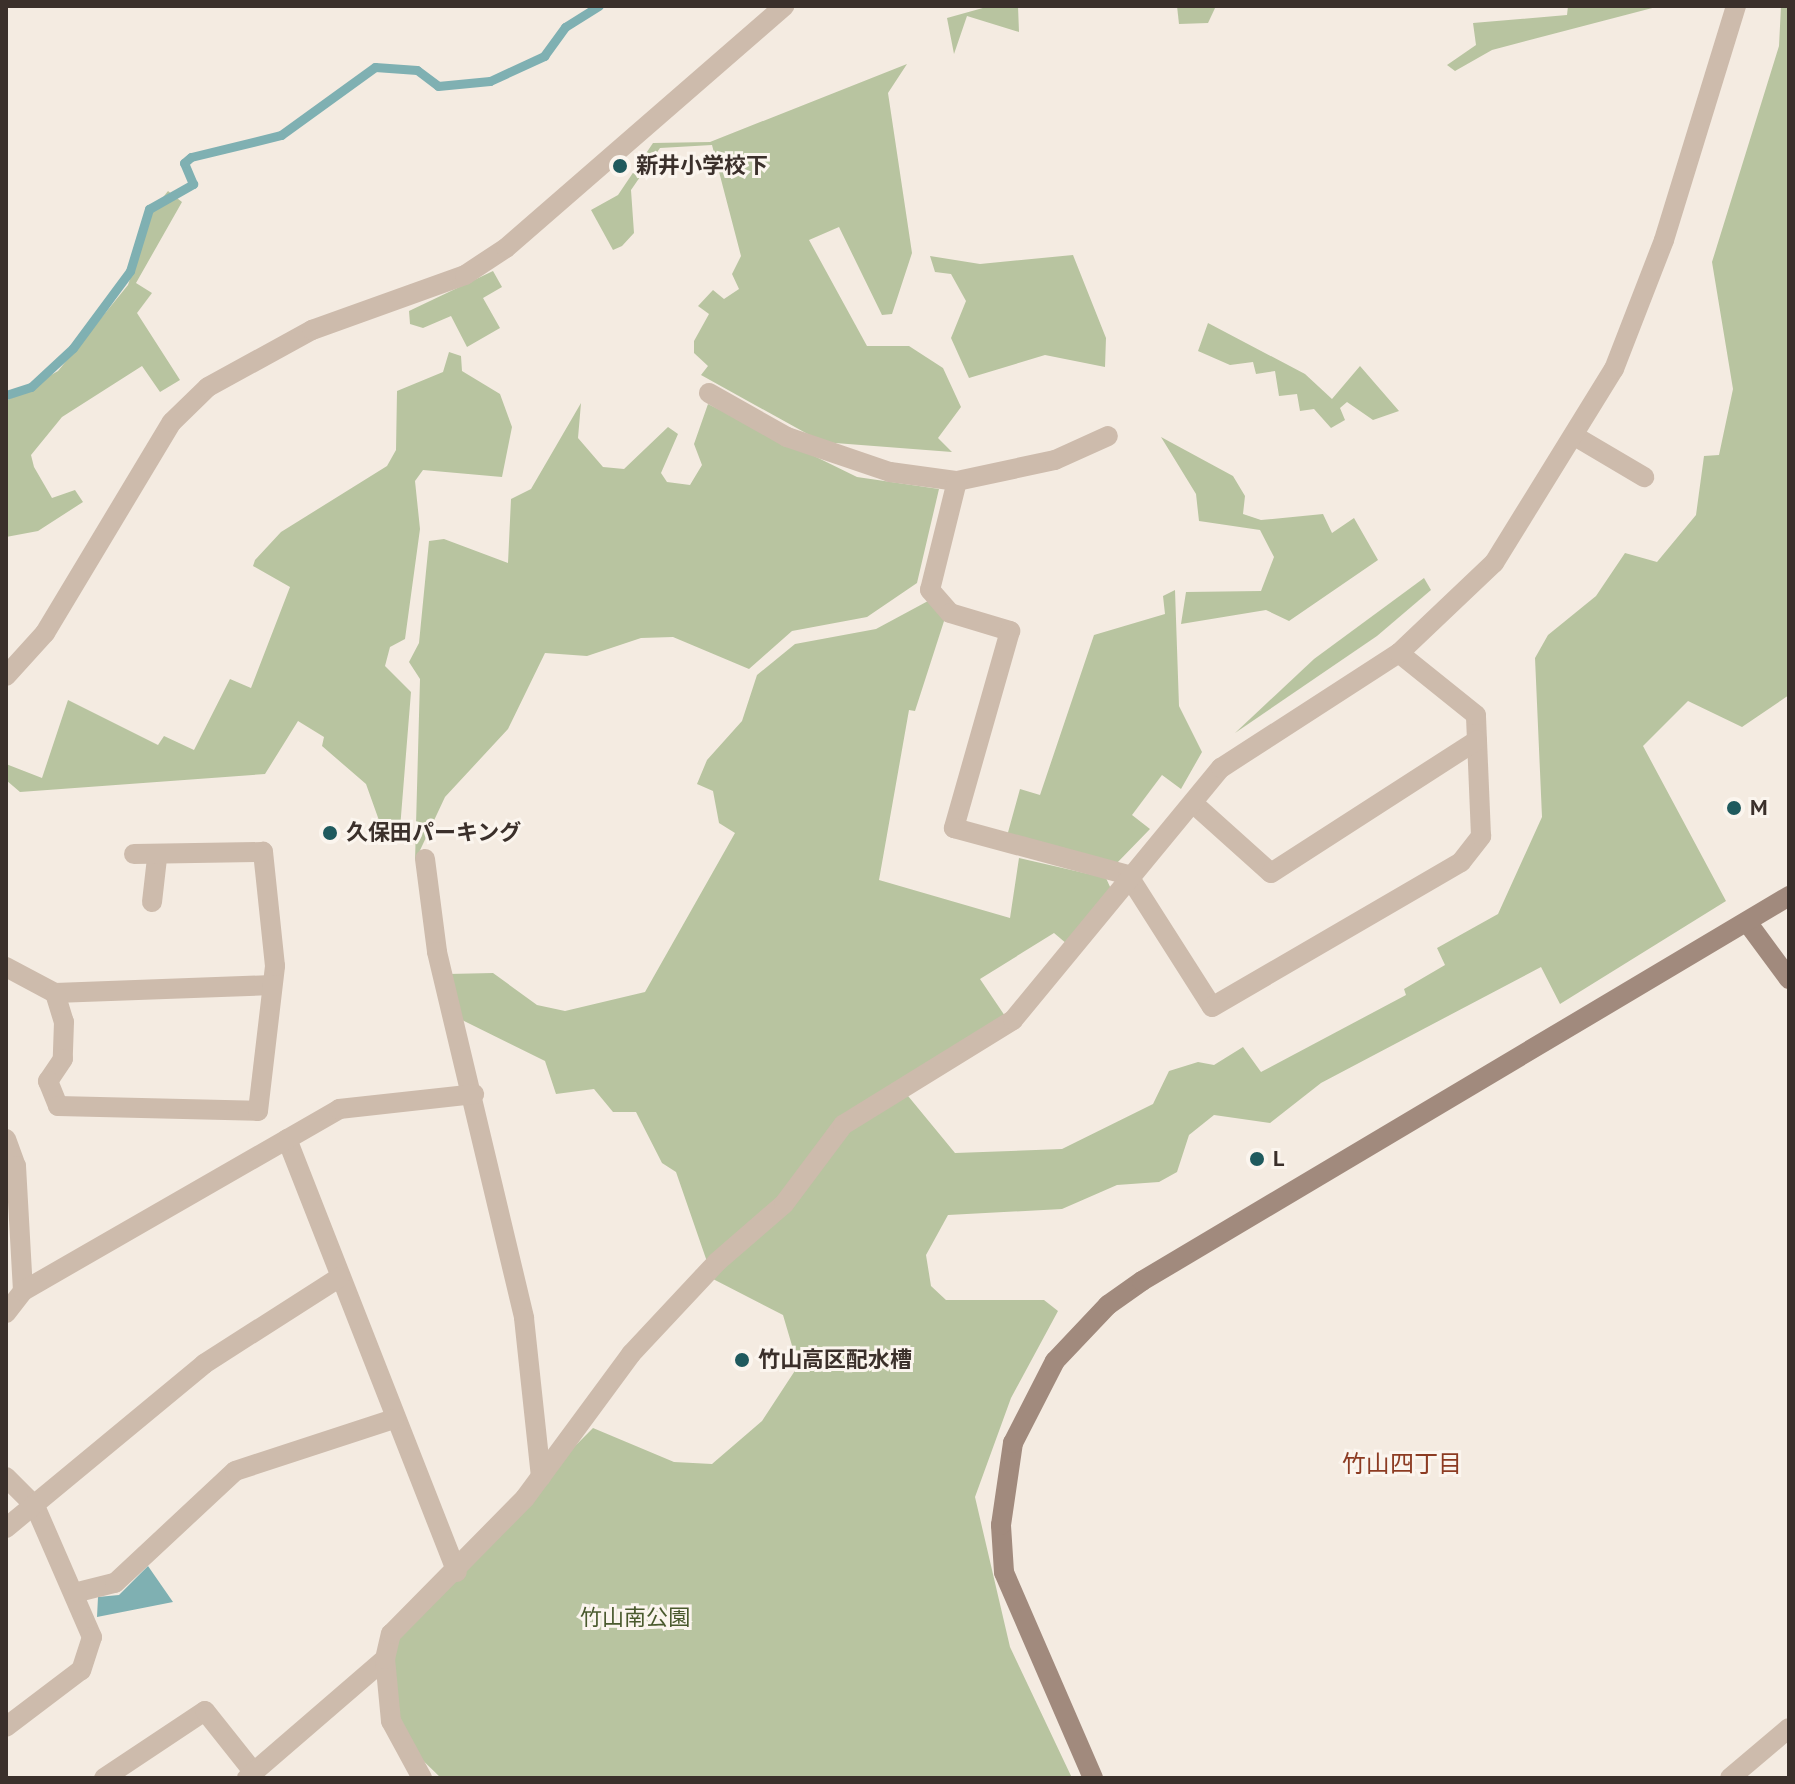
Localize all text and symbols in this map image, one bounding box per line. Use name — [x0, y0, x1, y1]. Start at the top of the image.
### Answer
place label: 新井小学校下 — [636, 153, 768, 179]
marker: 新井小学校下 — [611, 157, 629, 175]
place label: M — [1750, 795, 1768, 821]
marker: M — [1725, 799, 1743, 817]
place label: 久保田パーキング — [346, 820, 522, 846]
marker: 久保田パーキング — [321, 824, 339, 842]
place label: L — [1273, 1146, 1284, 1172]
marker: L — [1248, 1150, 1266, 1168]
place label: 竹山高区配水槽 — [758, 1347, 912, 1373]
marker: 竹山高区配水槽 — [733, 1351, 751, 1369]
district label: 竹山四丁目 — [1342, 1450, 1462, 1478]
park label: 竹山南公園 — [580, 1605, 690, 1631]

